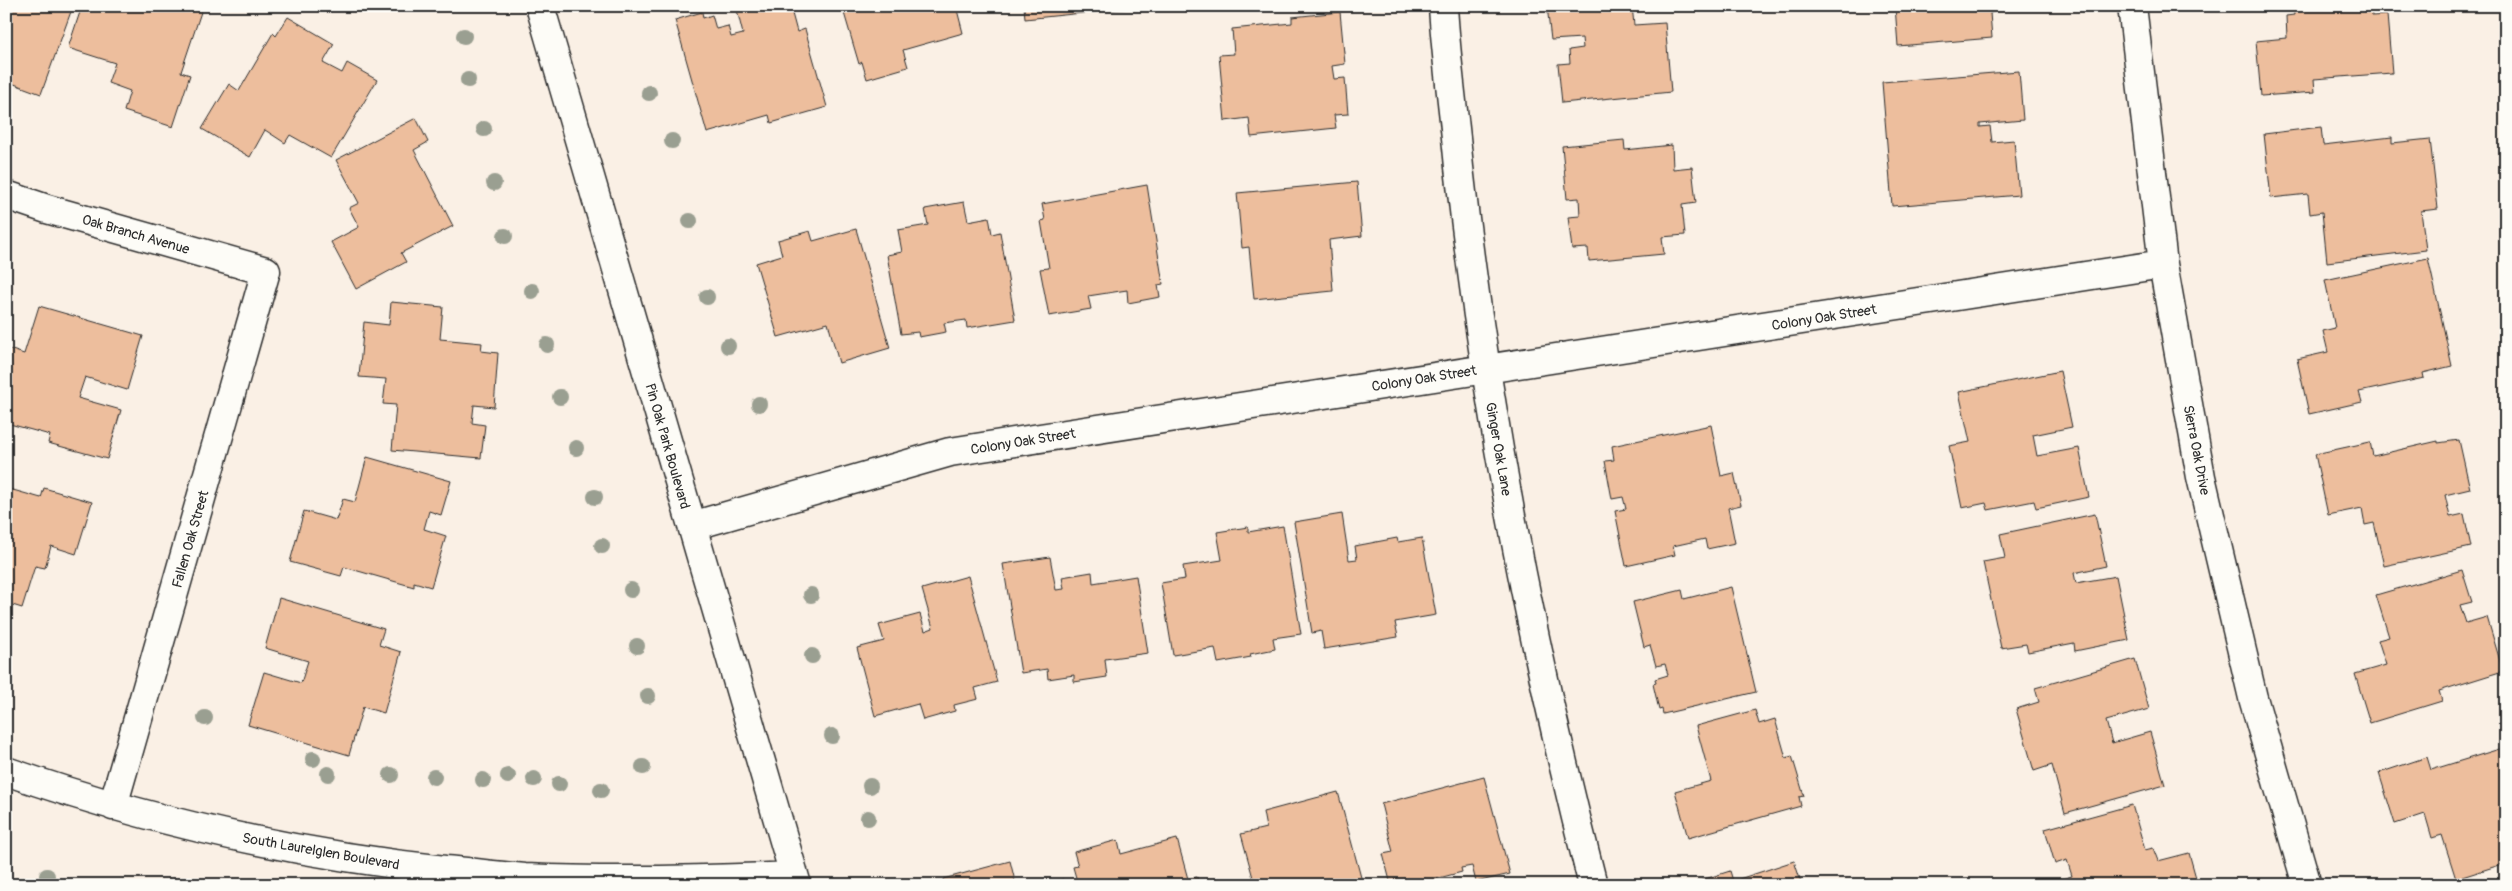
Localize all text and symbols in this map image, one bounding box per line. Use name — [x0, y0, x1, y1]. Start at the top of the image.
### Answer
street label: Oak Branch Avenue — [80, 211, 192, 258]
street label: Colony Oak Street — [1771, 301, 1878, 334]
street label: Colony Oak Street — [1371, 362, 1478, 395]
street label: Pin Oak Park Boulevard — [641, 381, 694, 511]
street label: Ginger Oak Lane — [1482, 401, 1515, 497]
street label: Sierra Oak Drive — [2179, 404, 2214, 497]
street label: Colony Oak Street — [970, 425, 1077, 458]
street label: Fallen Oak Street — [168, 488, 213, 590]
street label: South Laurelglen Boulevard — [241, 829, 401, 874]

